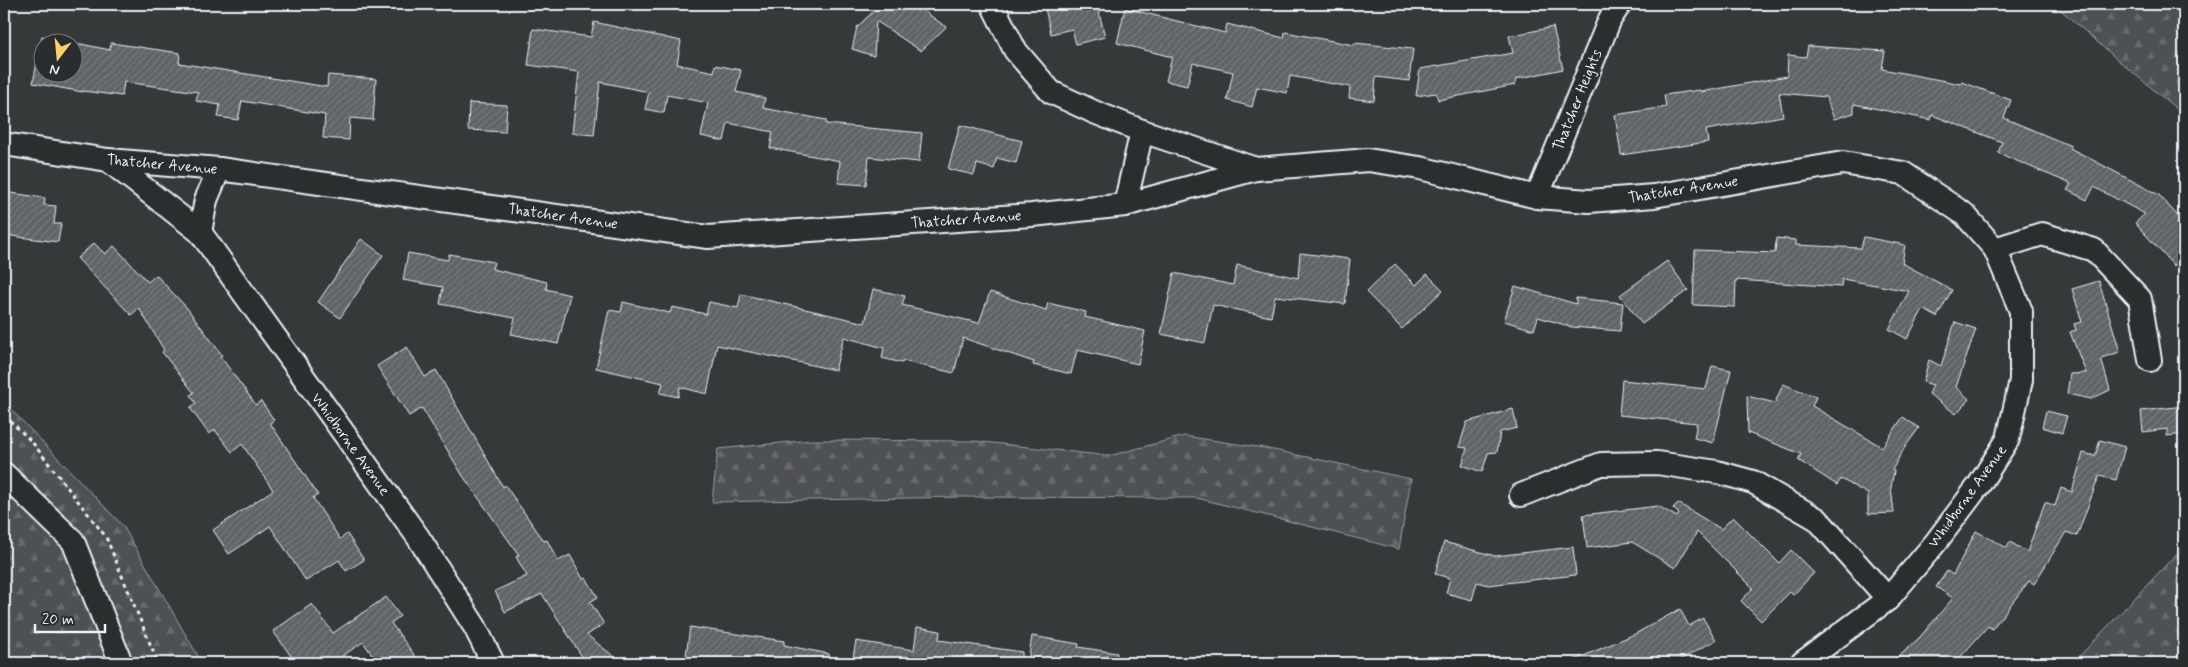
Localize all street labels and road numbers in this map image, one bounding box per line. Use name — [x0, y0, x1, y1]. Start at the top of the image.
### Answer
street label: Thatcher Heights — [1548, 46, 1608, 154]
street label: Thatcher Avenue — [106, 150, 218, 180]
street label: Thatcher Avenue — [1627, 171, 1740, 209]
street label: Thatcher Avenue — [506, 199, 620, 235]
street label: Thatcher Avenue — [910, 206, 1022, 234]
street label: Whidborne Avenue — [306, 389, 394, 500]
street label: Whidborne Avenue — [1924, 441, 2012, 552]

